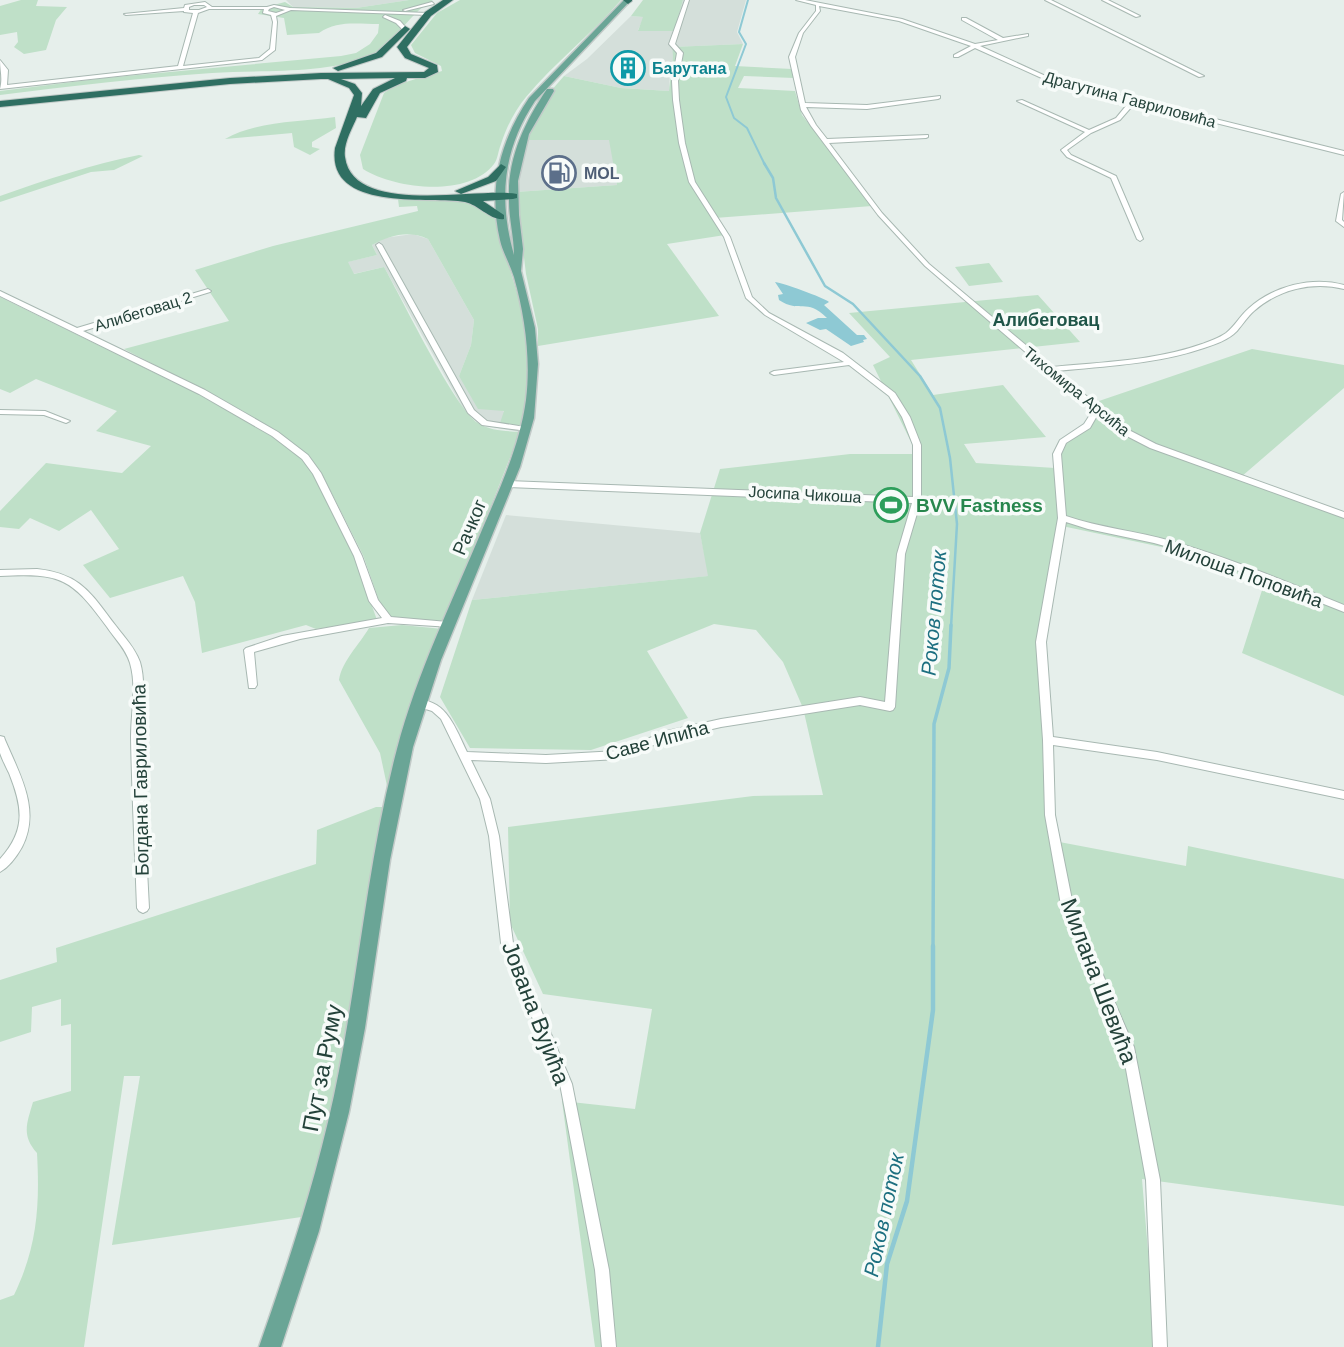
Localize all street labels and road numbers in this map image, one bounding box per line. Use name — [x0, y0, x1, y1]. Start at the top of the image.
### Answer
street label: Драгутина Гавриловића — [1042, 68, 1218, 131]
street label: Алибеговац 2 — [92, 289, 194, 334]
street label: Тихомира Арсића — [1020, 343, 1133, 439]
street label: Јосипа Чикоша — [748, 483, 862, 506]
street label: Рачког — [448, 496, 491, 558]
street label: Милоша Поповића — [1162, 535, 1326, 612]
street label: Богдана Гавриловића — [128, 683, 153, 876]
street label: Саве Ипића — [603, 717, 711, 764]
street label: Милана Шевића — [1056, 895, 1143, 1067]
street label: Јована Вујића — [497, 938, 575, 1088]
street label: Пут за Руму — [297, 1002, 347, 1134]

